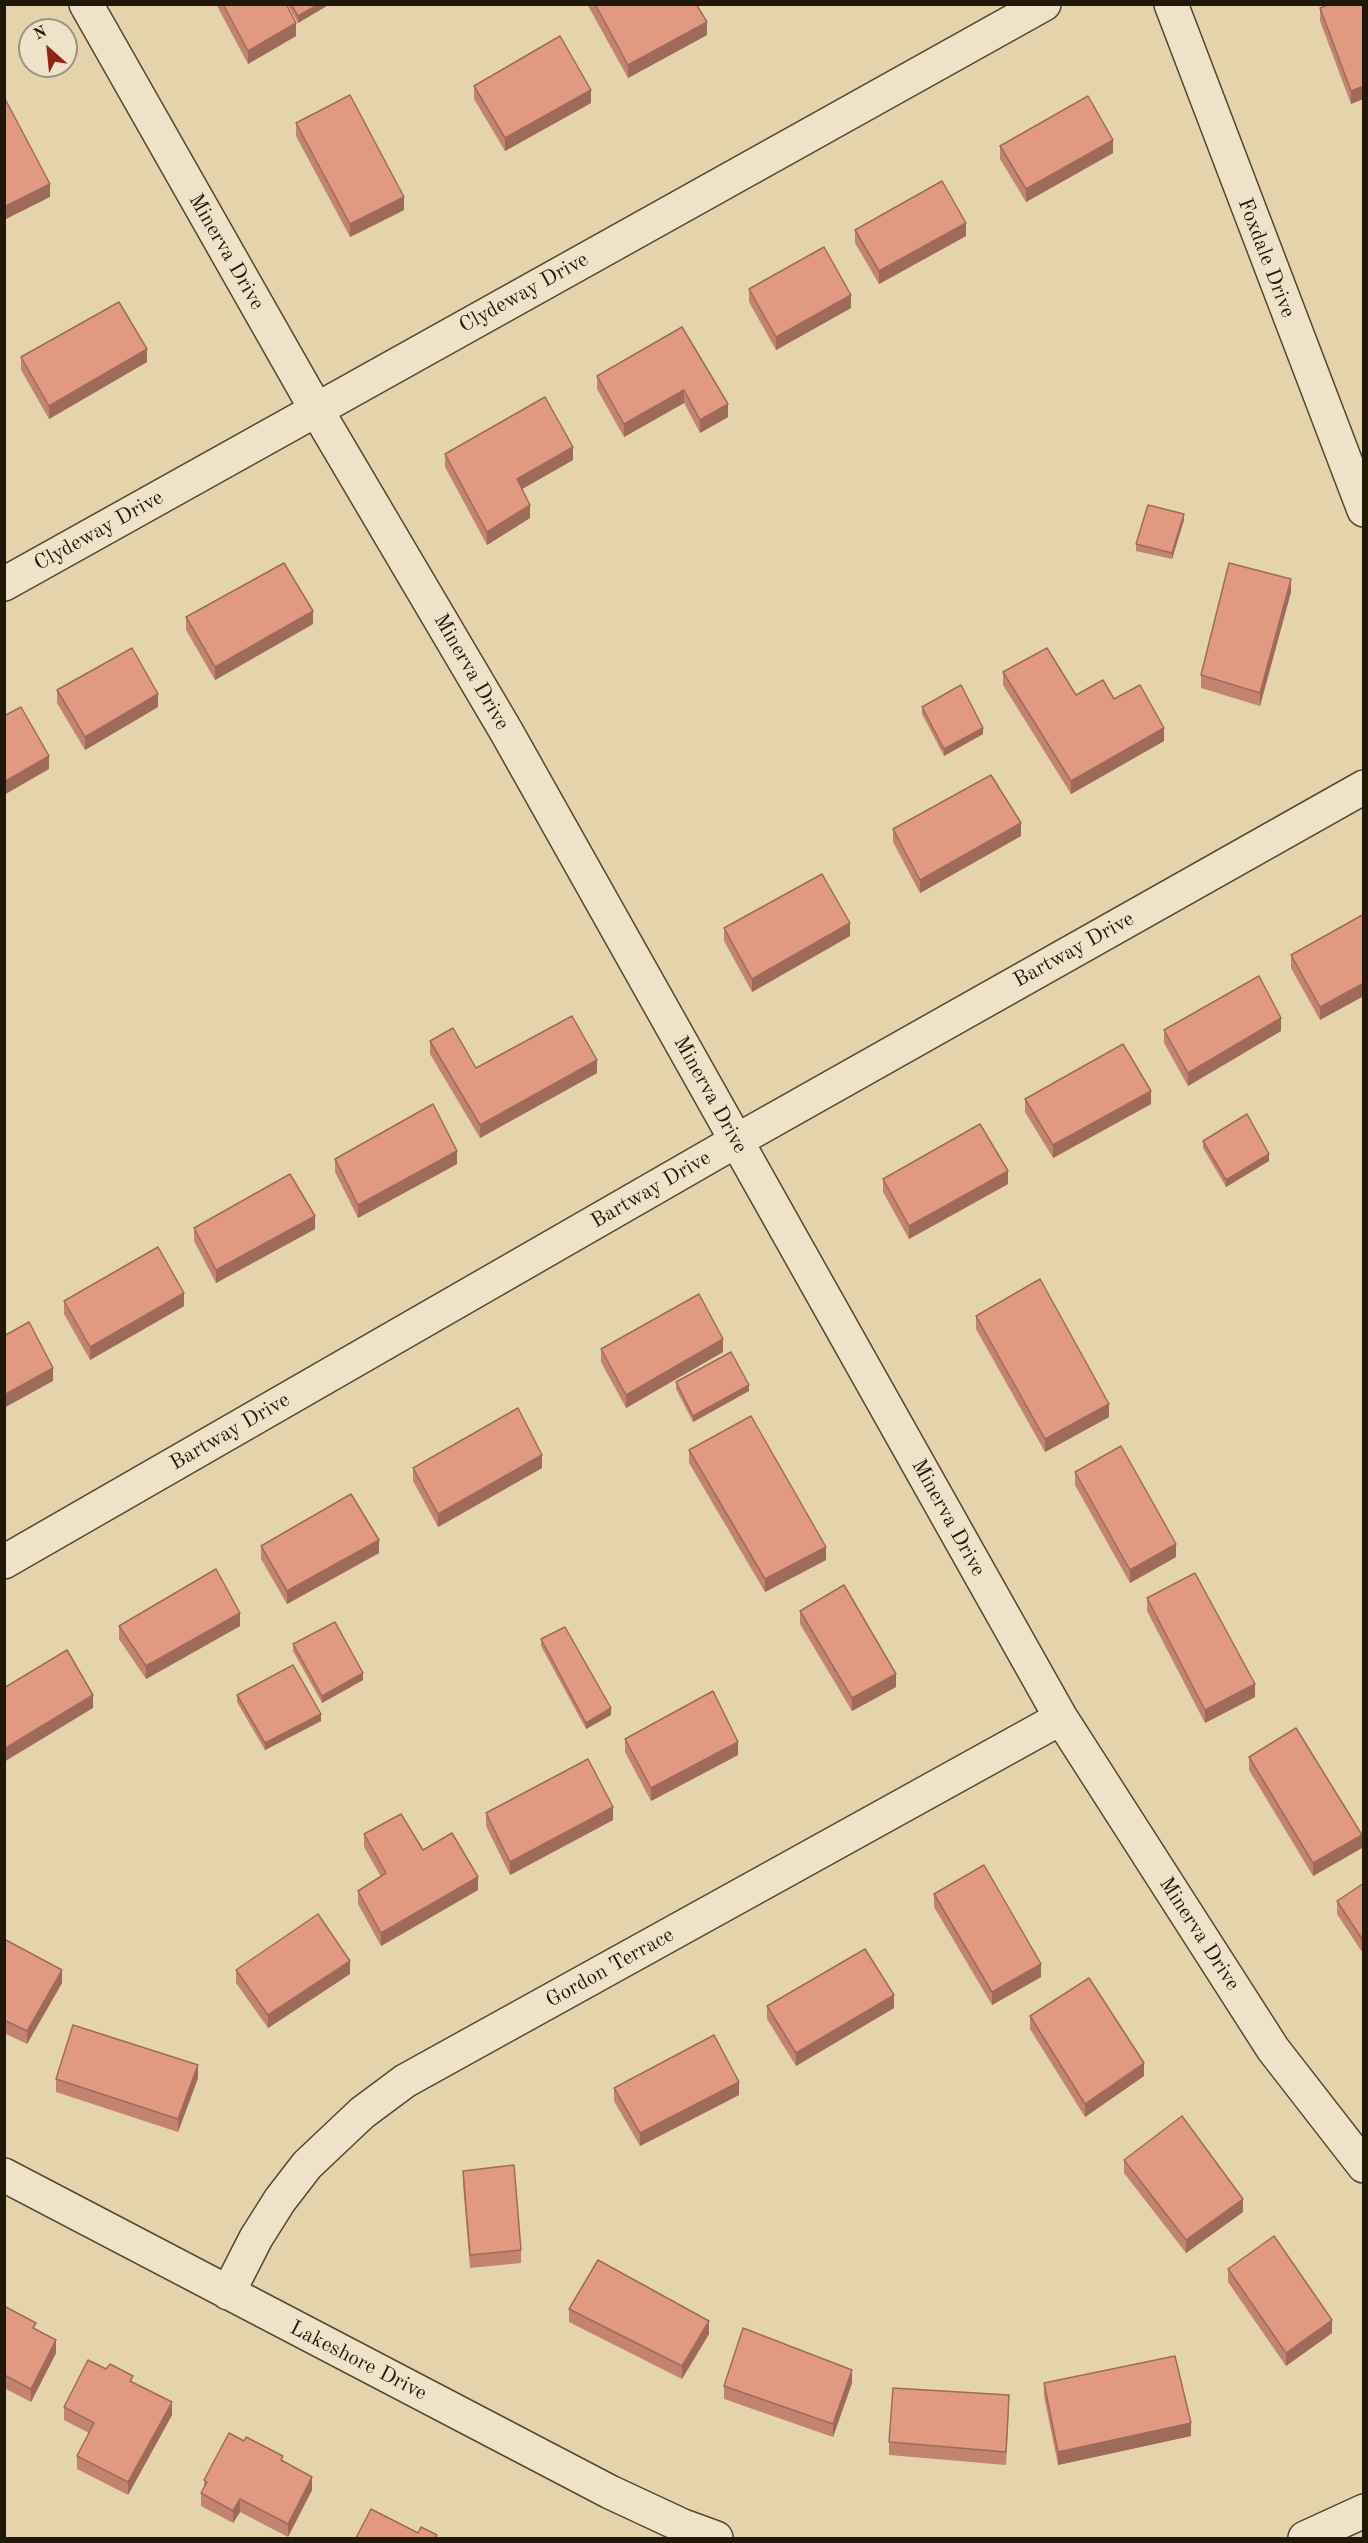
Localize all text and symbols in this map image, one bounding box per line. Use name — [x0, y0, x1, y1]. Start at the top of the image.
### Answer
north arrow — [18, 18, 78, 78]
text: N — [32, 24, 50, 44]
street label: Minerva Drive — [183, 189, 269, 315]
street label: Foxdale Drive — [1232, 195, 1300, 321]
street label: Clydeway Drive — [455, 247, 593, 339]
street label: Clydeway Drive — [30, 485, 168, 577]
street label: Minerva Drive — [428, 609, 514, 735]
street label: Bartway Drive — [1009, 907, 1139, 993]
street label: Minerva Drive — [667, 1032, 753, 1158]
street label: Bartway Drive — [587, 1146, 715, 1234]
street label: Bartway Drive — [166, 1388, 294, 1476]
street label: Minerva Drive — [905, 1455, 991, 1581]
street label: Minerva Drive — [1153, 1873, 1245, 1995]
street label: Gordon Terrace — [542, 1922, 678, 2014]
street label: Lakeshore Drive — [285, 2316, 431, 2406]

